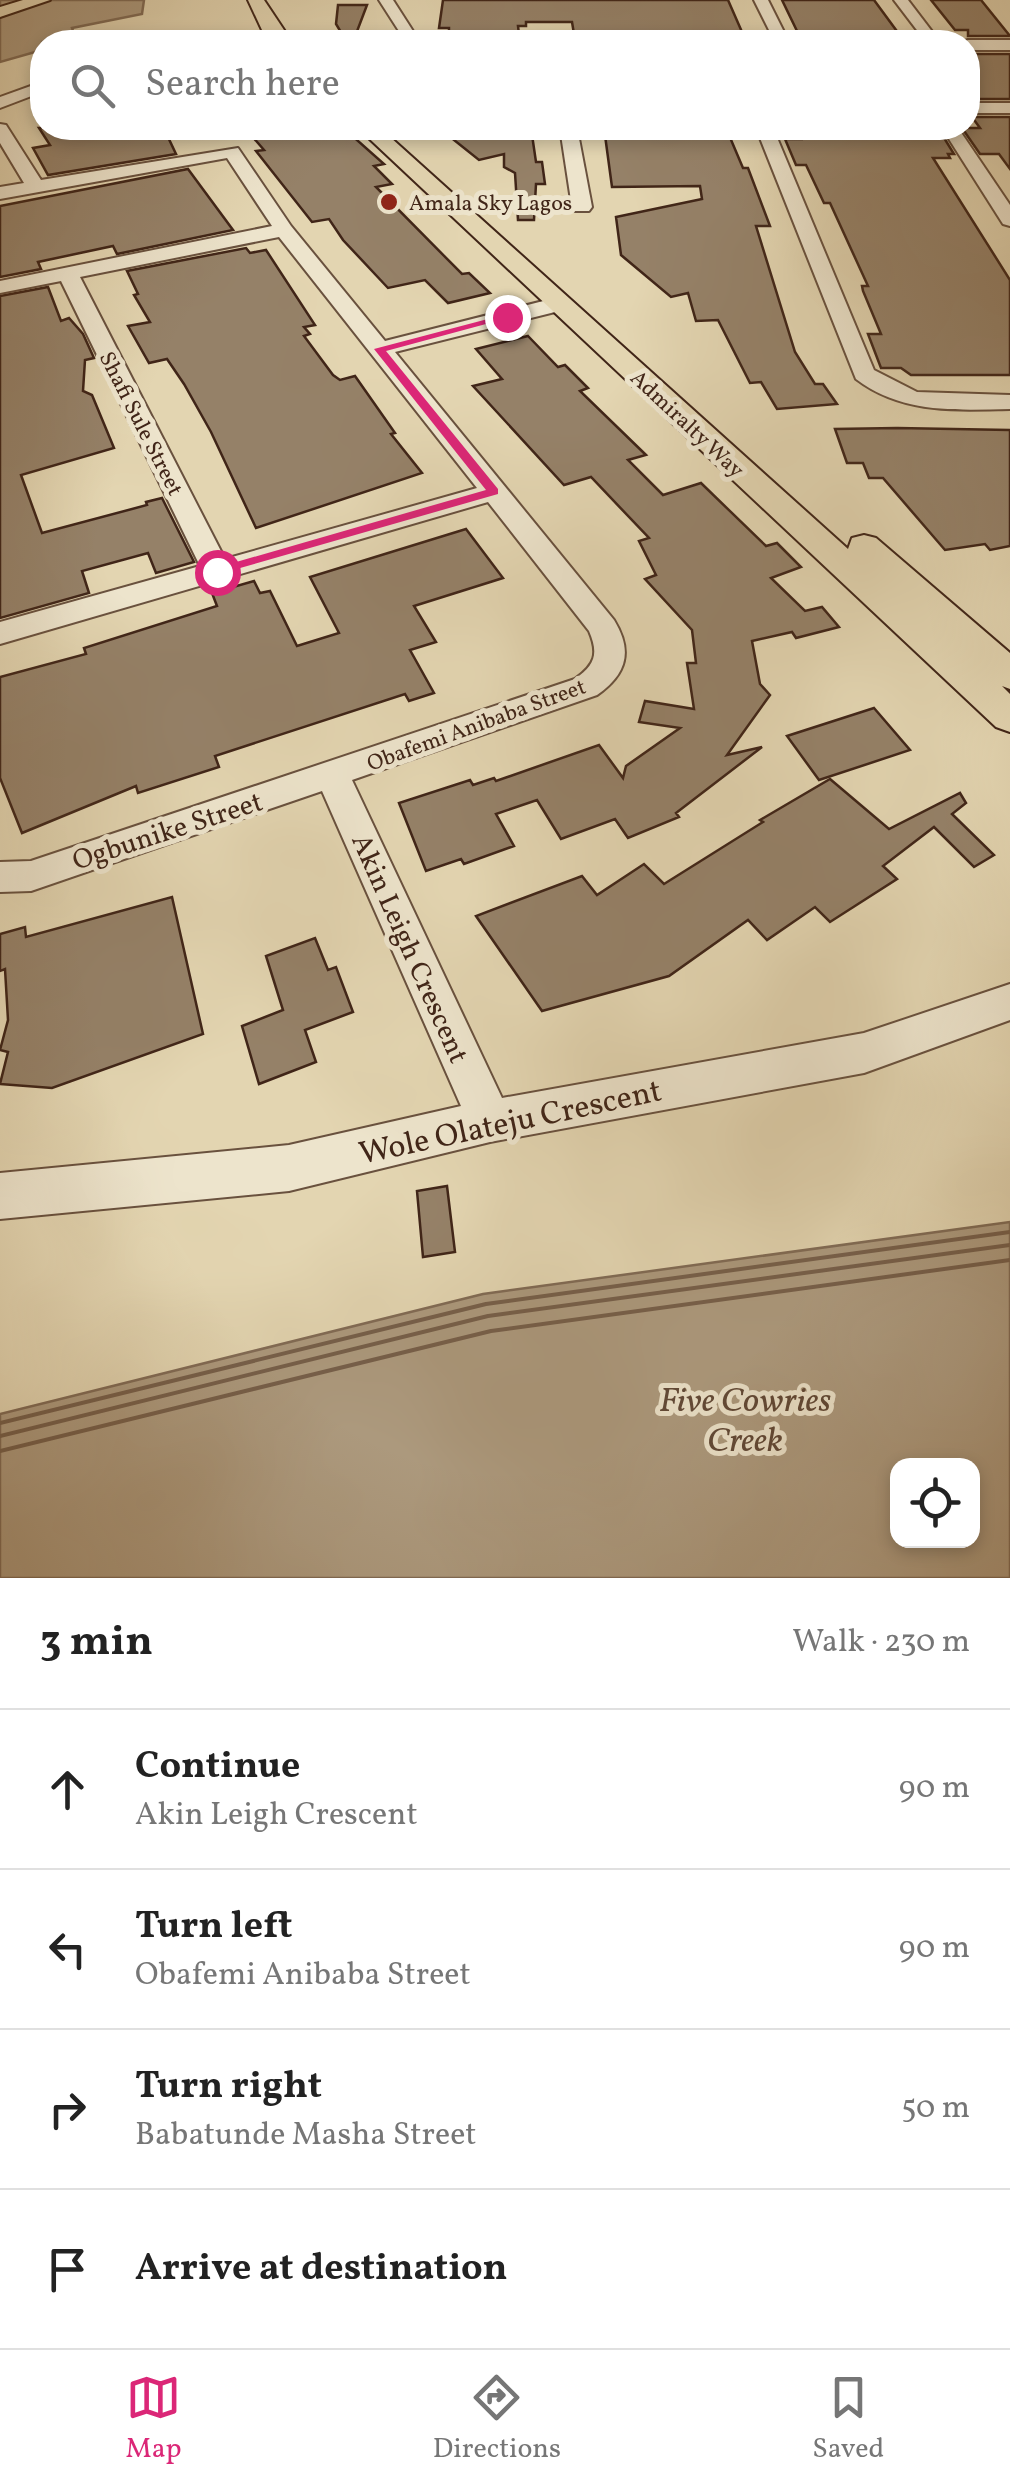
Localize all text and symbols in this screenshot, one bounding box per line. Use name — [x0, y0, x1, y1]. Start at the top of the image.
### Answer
search box — [30, 30, 980, 140]
icon: search — [65, 58, 120, 113]
text: Search here — [145, 59, 340, 112]
place label: Amala Sky Lagos — [409, 189, 572, 220]
marker: Amala Sky Lagos — [378, 191, 400, 213]
route end — [485, 295, 531, 341]
street label: Shafi Sule Street — [90, 347, 190, 502]
street label: Admiralty Way — [622, 364, 750, 486]
route start — [195, 550, 241, 596]
street label: Obafemi Anibaba Street — [363, 672, 591, 780]
street label: Ogbunike Street — [68, 783, 268, 882]
street label: Akin Leigh Crescent — [341, 828, 477, 1070]
street label: Wole Olateju Crescent — [355, 1070, 666, 1178]
water label: Five Cowries Creek — [659, 1378, 831, 1466]
map controls — [890, 1458, 980, 1548]
button: locate — [890, 1458, 980, 1548]
text: 3 min — [40, 1614, 153, 1673]
text: Walk · 230 m — [792, 1621, 970, 1665]
text: Continue — [135, 1741, 300, 1794]
icon: ahead — [40, 1762, 95, 1817]
text: 90 m — [899, 1767, 970, 1811]
text: Akin Leigh Crescent — [135, 1794, 418, 1838]
text: Turn left — [135, 1901, 292, 1954]
icon: left — [40, 1922, 95, 1977]
text: 90 m — [899, 1927, 970, 1971]
text: Obafemi Anibaba Street — [135, 1954, 471, 1998]
text: Turn right — [135, 2061, 322, 2114]
icon: right — [40, 2082, 95, 2137]
text: 50 m — [901, 2087, 970, 2131]
text: Babatunde Masha Street — [135, 2114, 477, 2158]
icon: arrive — [40, 2242, 95, 2297]
text: Arrive at destination — [135, 2243, 508, 2296]
tab: Map — [126, 2370, 182, 2469]
tab: Directions — [433, 2370, 561, 2469]
tab: Saved — [812, 2370, 884, 2469]

